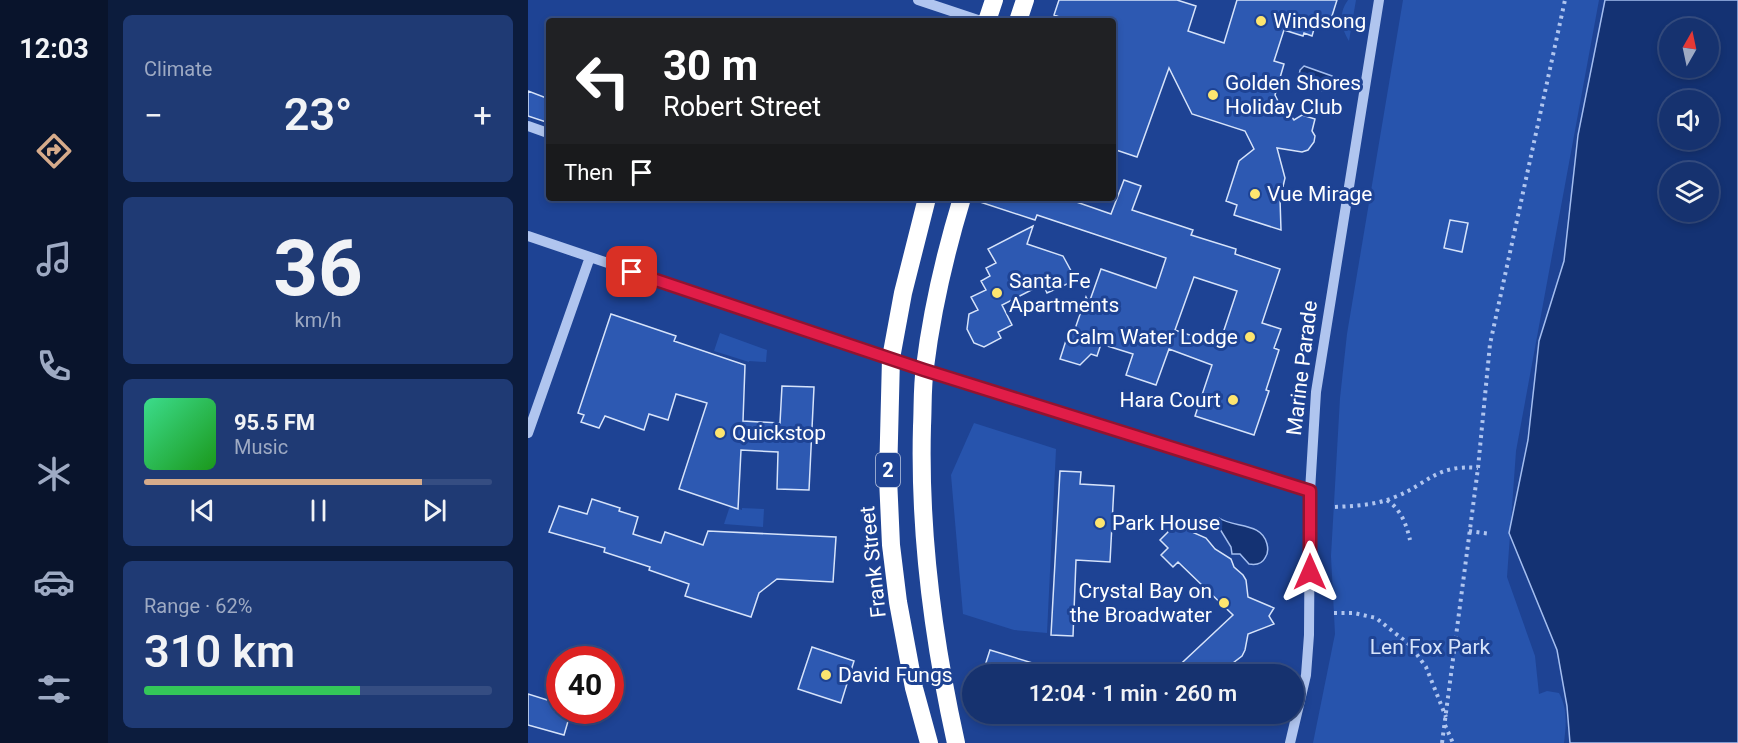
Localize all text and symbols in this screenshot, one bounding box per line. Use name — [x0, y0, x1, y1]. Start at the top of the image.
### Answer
place label: Windsong — [1273, 9, 1366, 33]
marker: Windsong — [1254, 14, 1268, 28]
north arrow — [1659, 18, 1719, 78]
map controls — [1659, 18, 1719, 222]
text: 12:03 — [19, 33, 89, 65]
text: 30 m — [663, 41, 758, 90]
icon: left — [564, 42, 642, 120]
text: Climate — [144, 57, 212, 81]
place label: Golden Shores Holiday Club — [1225, 71, 1361, 119]
text: 23° — [284, 88, 352, 141]
marker: Golden Shores Holiday Club — [1206, 88, 1220, 102]
button: sound — [1659, 90, 1719, 150]
text: Robert Street — [663, 91, 821, 123]
text: − — [144, 96, 163, 135]
text: + — [473, 96, 492, 135]
icon: directions — [33, 130, 75, 172]
icon: arrive — [625, 156, 658, 189]
text: Then — [564, 160, 613, 185]
button: layers — [1659, 162, 1719, 222]
place label: Vue Mirage — [1267, 182, 1373, 206]
marker: Vue Mirage — [1248, 187, 1262, 201]
text: 36 — [273, 223, 363, 314]
icon: music — [33, 238, 75, 280]
pin — [606, 246, 657, 297]
icon: arrive — [615, 255, 648, 288]
place label: Santa Fe Apartments — [1009, 269, 1119, 317]
marker: Santa Fe Apartments — [990, 286, 1004, 300]
street label: Marine Parade — [1282, 299, 1322, 437]
text: km/h — [295, 308, 341, 332]
place label: Calm Water Lodge — [1066, 325, 1238, 349]
marker: Calm Water Lodge — [1243, 330, 1257, 344]
icon: phone — [33, 345, 75, 387]
place label: Hara Court — [1120, 388, 1221, 412]
marker: Hara Court — [1226, 393, 1240, 407]
text: 95.5 FM — [234, 410, 315, 435]
place label: Quickstop — [732, 421, 826, 445]
marker: Quickstop — [713, 426, 727, 440]
text: Music — [234, 435, 288, 459]
icon: climate — [33, 453, 75, 495]
road number: 2 — [876, 453, 900, 487]
icon: previous — [186, 494, 219, 527]
icon: pause — [302, 494, 335, 527]
icon: next — [418, 494, 451, 527]
street label: Frank Street — [855, 505, 891, 619]
place label: Park House — [1112, 511, 1220, 535]
marker: Park House — [1093, 516, 1107, 530]
position arrow — [1278, 540, 1342, 604]
icon: car — [33, 561, 75, 603]
place label: Crystal Bay on the Broadwater — [1070, 579, 1212, 627]
text: Range · 62% — [144, 594, 252, 618]
marker: Crystal Bay on the Broadwater — [1217, 596, 1231, 610]
text: 310 km — [144, 625, 295, 678]
park label: Len Fox Park — [1370, 635, 1491, 659]
speed limit sign: 40 — [546, 646, 624, 724]
place label: David Fungs — [838, 663, 953, 687]
icon: filters — [33, 668, 75, 710]
marker: David Fungs — [819, 668, 833, 682]
text: 12:04 · 1 min · 260 m — [1029, 681, 1237, 706]

